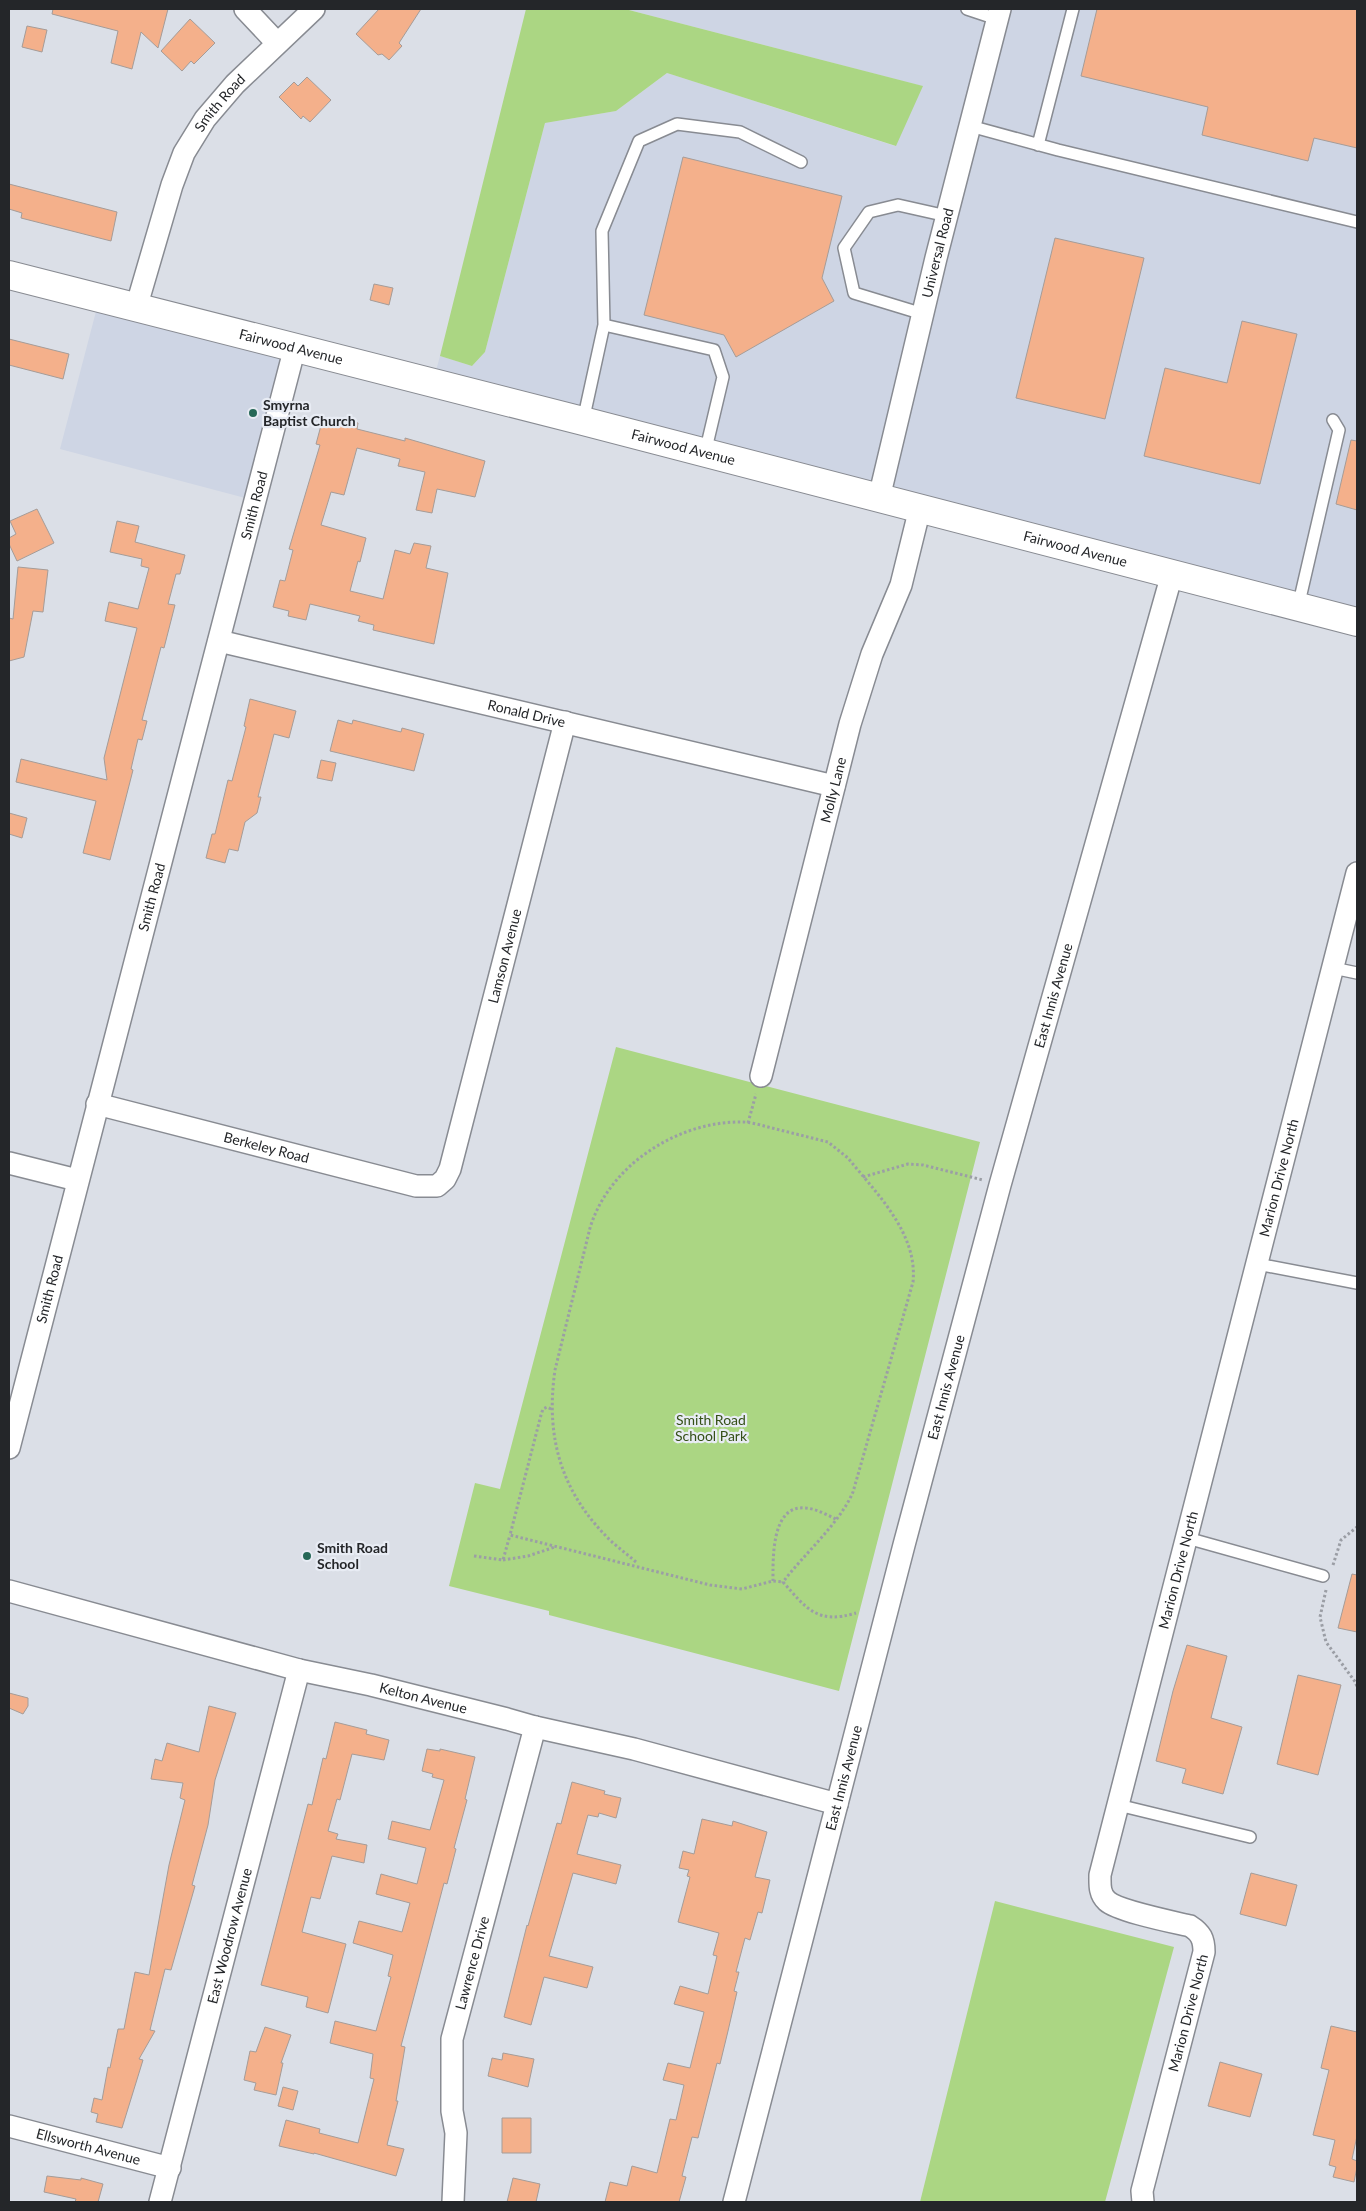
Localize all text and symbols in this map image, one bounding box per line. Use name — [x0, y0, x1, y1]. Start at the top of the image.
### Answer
street label: Smith Road — [190, 70, 248, 134]
street label: Universal Road — [918, 206, 957, 299]
street label: Fairwood Avenue — [237, 325, 345, 368]
place label: Smyrna Baptist Church — [263, 396, 356, 429]
marker: Smyrna Baptist Church — [247, 407, 259, 419]
street label: Fairwood Avenue — [630, 425, 737, 468]
street label: Smith Road — [237, 469, 271, 541]
street label: Fairwood Avenue — [1022, 527, 1129, 570]
street label: Ronald Drive — [486, 696, 567, 730]
street label: Molly Lane — [816, 755, 849, 825]
street label: Smith Road — [134, 861, 168, 933]
street label: Lamson Avenue — [484, 907, 525, 1005]
street label: East Innis Avenue — [1030, 941, 1076, 1050]
street label: Marion Drive North — [1255, 1117, 1302, 1238]
street label: Berkeley Road — [222, 1128, 311, 1166]
street label: Smith Road — [32, 1253, 66, 1325]
street label: East Innis Avenue — [923, 1333, 968, 1441]
park label: Smith Road School Park — [675, 1411, 748, 1444]
street label: Marion Drive North — [1154, 1509, 1201, 1631]
place label: Smith Road School — [317, 1539, 388, 1572]
marker: Smith Road School — [301, 1550, 313, 1562]
street label: Kelton Avenue — [378, 1678, 469, 1717]
street label: East Innis Avenue — [821, 1723, 865, 1832]
street label: East Woodrow Avenue — [203, 1866, 255, 2006]
street label: Lawrence Drive — [451, 1914, 492, 2012]
street label: Marion Drive North — [1164, 1952, 1211, 2074]
street label: Ellsworth Avenue — [35, 2124, 142, 2168]

